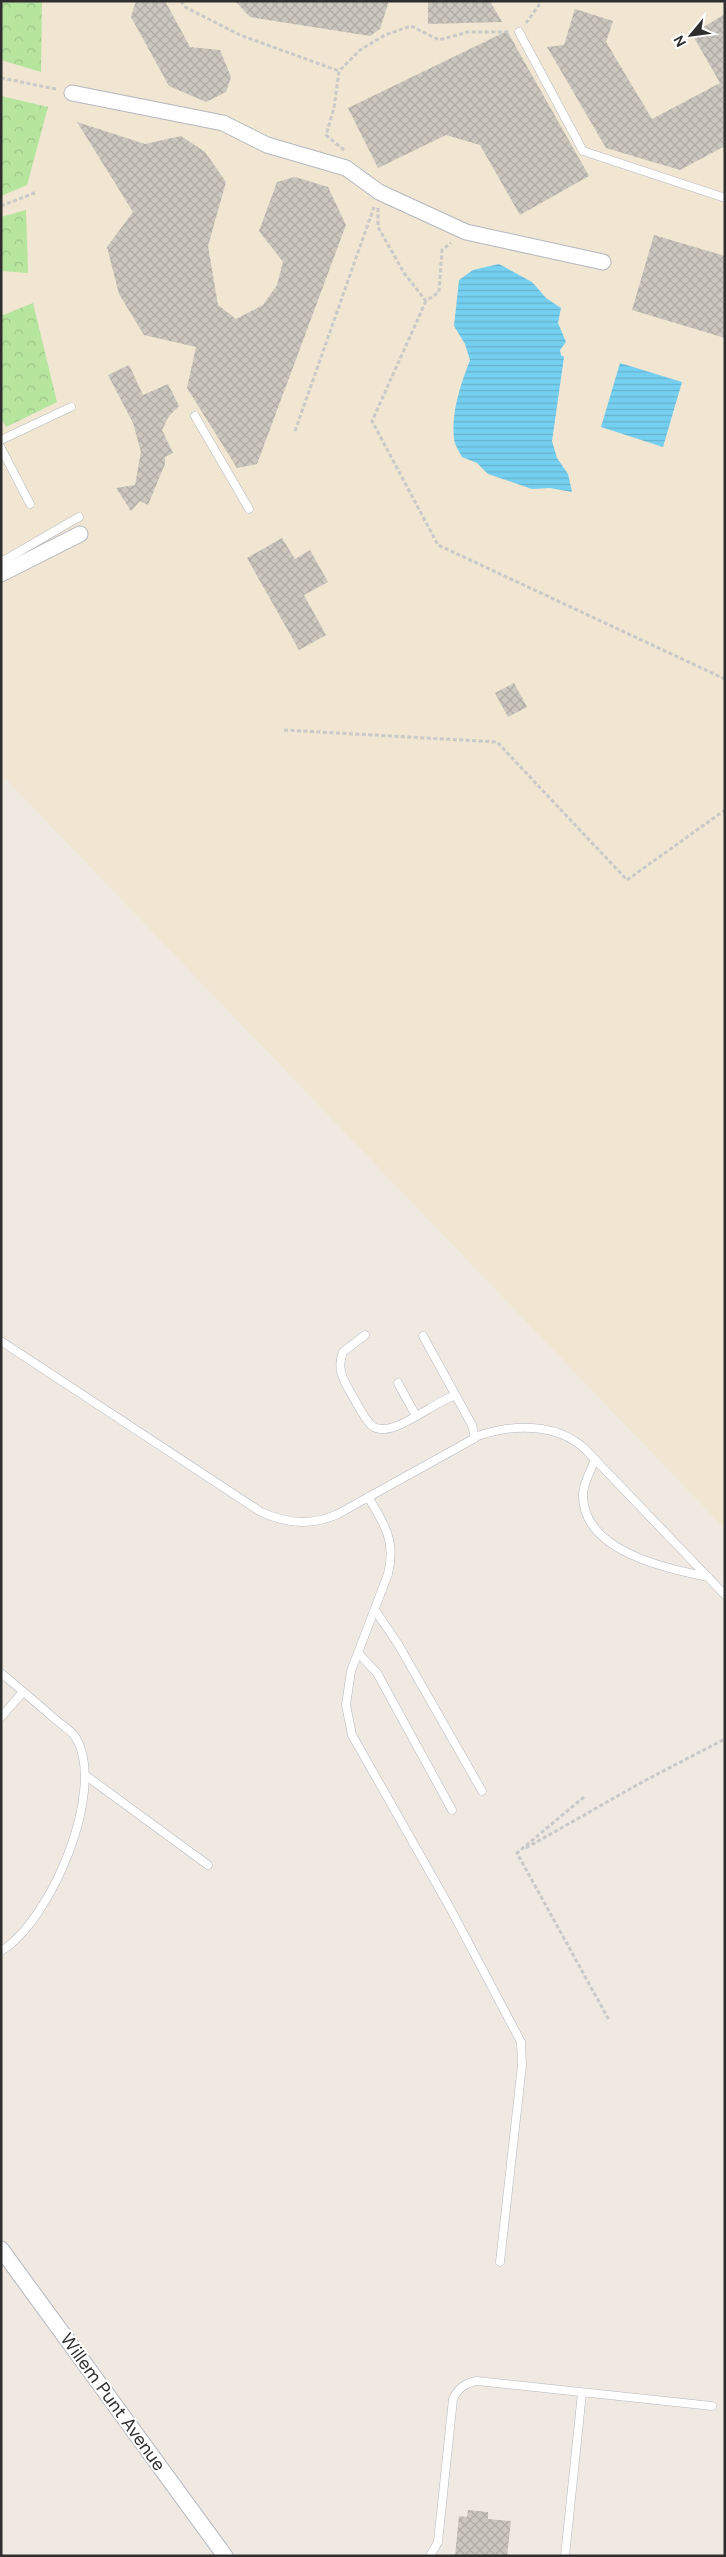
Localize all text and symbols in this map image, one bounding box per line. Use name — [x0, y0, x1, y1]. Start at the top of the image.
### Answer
north arrow — [666, 10, 716, 60]
text: N — [669, 32, 690, 50]
street label: Willem Punt Avenue — [55, 2328, 171, 2476]

